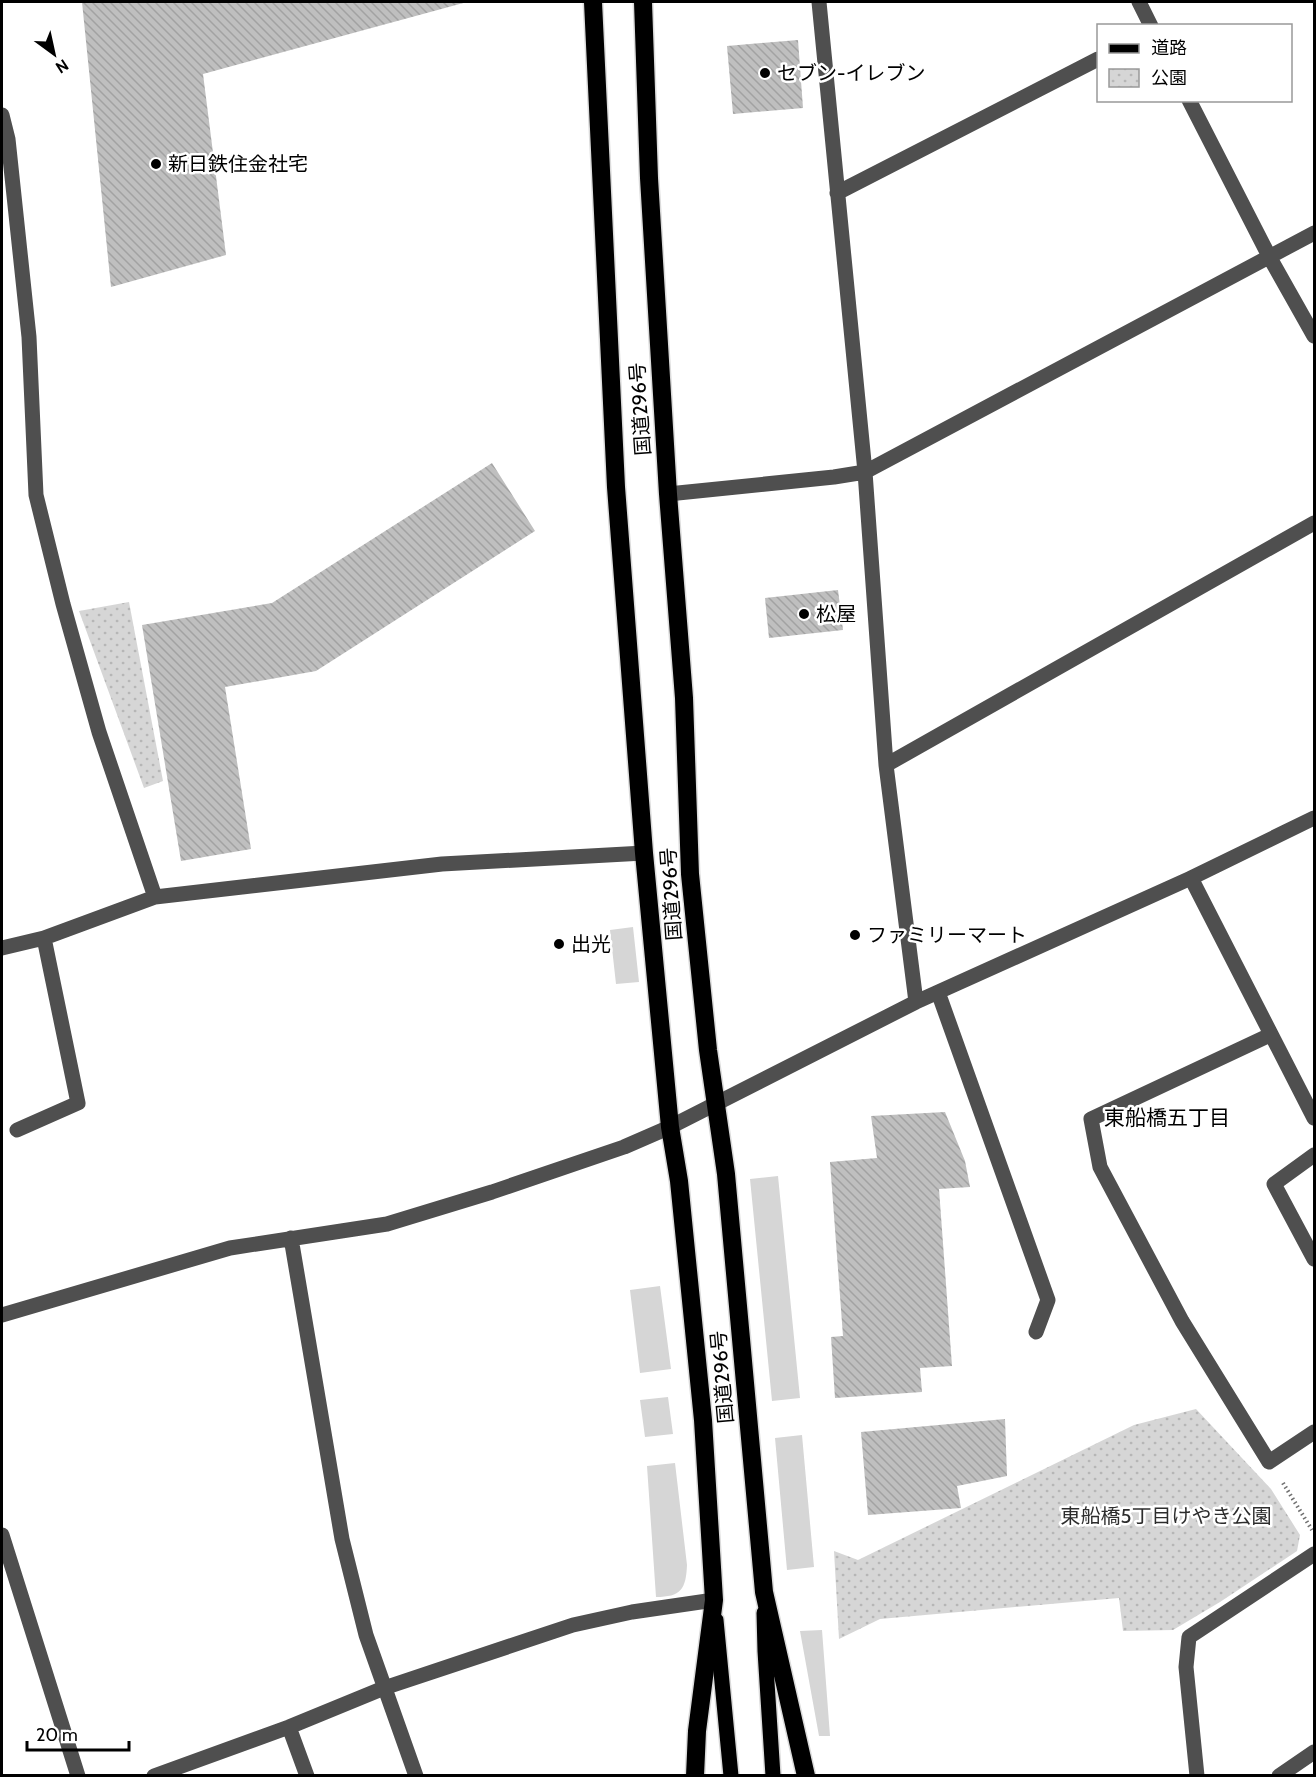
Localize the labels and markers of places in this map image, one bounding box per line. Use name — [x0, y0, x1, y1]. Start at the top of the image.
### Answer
place label: セブン-イレブン — [777, 61, 925, 85]
marker: セブン-イレブン — [758, 66, 772, 80]
place label: 新日鉄住金社宅 — [168, 152, 308, 176]
marker: 新日鉄住金社宅 — [149, 157, 163, 171]
place label: 松屋 — [816, 602, 856, 626]
marker: 松屋 — [797, 607, 811, 621]
place label: ファミリーマート — [867, 923, 1027, 947]
marker: ファミリーマート — [848, 928, 862, 942]
place label: 出光 — [571, 932, 611, 956]
marker: 出光 — [552, 937, 566, 951]

